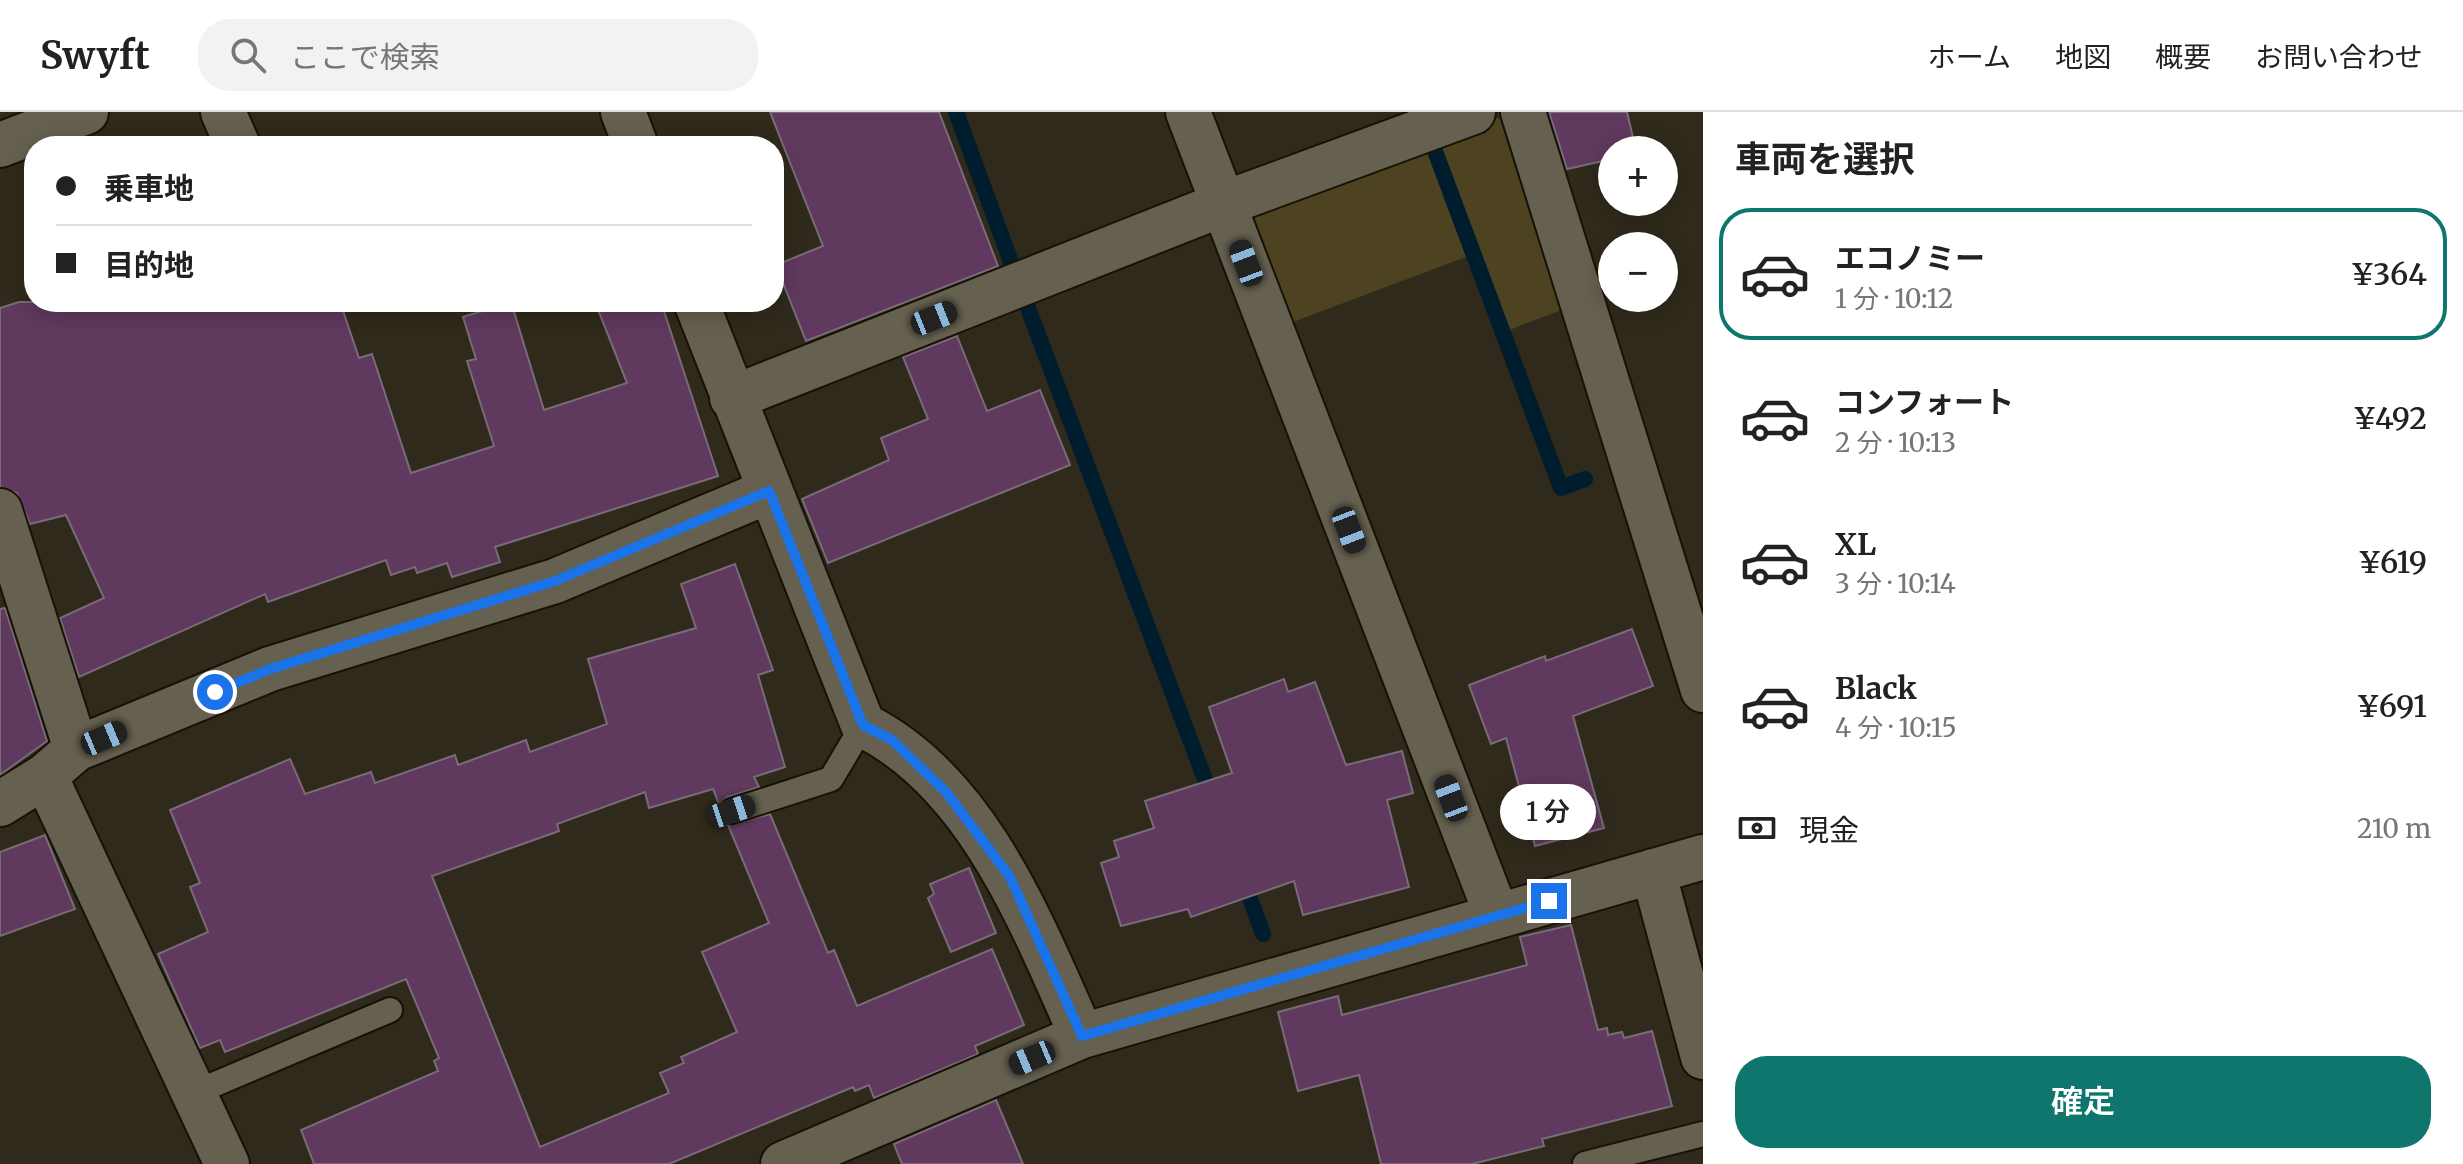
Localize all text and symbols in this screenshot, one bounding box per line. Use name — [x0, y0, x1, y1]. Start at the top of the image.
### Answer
search box — [198, 19, 758, 91]
text: Swyft — [40, 32, 150, 79]
icon: search — [226, 33, 270, 77]
text: ここで検索 — [290, 38, 440, 76]
text: ホーム — [1928, 39, 2011, 75]
text: 地図 — [2055, 39, 2111, 75]
text: 概要 — [2155, 39, 2211, 75]
text: お問い合わせ — [2255, 39, 2423, 75]
map controls — [1598, 136, 1678, 312]
button: + — [1598, 136, 1678, 216]
text: 車両を選択 — [1735, 137, 1915, 182]
text: 乗車地 — [104, 169, 194, 207]
button: − — [1598, 232, 1678, 312]
car — [1226, 236, 1266, 290]
icon: car — [1739, 238, 1811, 310]
text: エコノミー — [1835, 239, 1985, 277]
text: 目的地 — [104, 246, 194, 284]
text: ¥364 — [2351, 255, 2427, 293]
text: 1 分 · 10:12 — [1835, 282, 1953, 315]
car — [907, 298, 961, 338]
icon: car — [1739, 382, 1811, 454]
text: コンフォート — [1835, 383, 2014, 421]
text: ¥492 — [2353, 399, 2427, 437]
text: 2 分 · 10:13 — [1835, 426, 1956, 459]
car — [1329, 503, 1369, 557]
text: XL — [1835, 525, 1876, 563]
icon: car — [1739, 526, 1811, 598]
text: ¥619 — [2358, 543, 2427, 581]
text: 3 分 · 10:14 — [1835, 567, 1956, 600]
text: Black — [1835, 669, 1917, 707]
icon: car — [1739, 670, 1811, 742]
route start — [197, 674, 233, 710]
text: ¥691 — [2356, 687, 2427, 725]
text: 4 分 · 10:15 — [1835, 711, 1957, 744]
car — [77, 718, 131, 758]
car — [1431, 771, 1471, 825]
callout: 1 分 — [1501, 785, 1597, 841]
car — [705, 792, 759, 830]
text: 1 分 — [1526, 795, 1570, 828]
icon: cash — [1735, 806, 1779, 850]
text: 現金 — [1799, 811, 1859, 849]
text: 210 m — [2357, 812, 2431, 845]
route end — [1531, 883, 1567, 919]
car — [1005, 1038, 1059, 1078]
button: 確定 — [1735, 1056, 2431, 1148]

